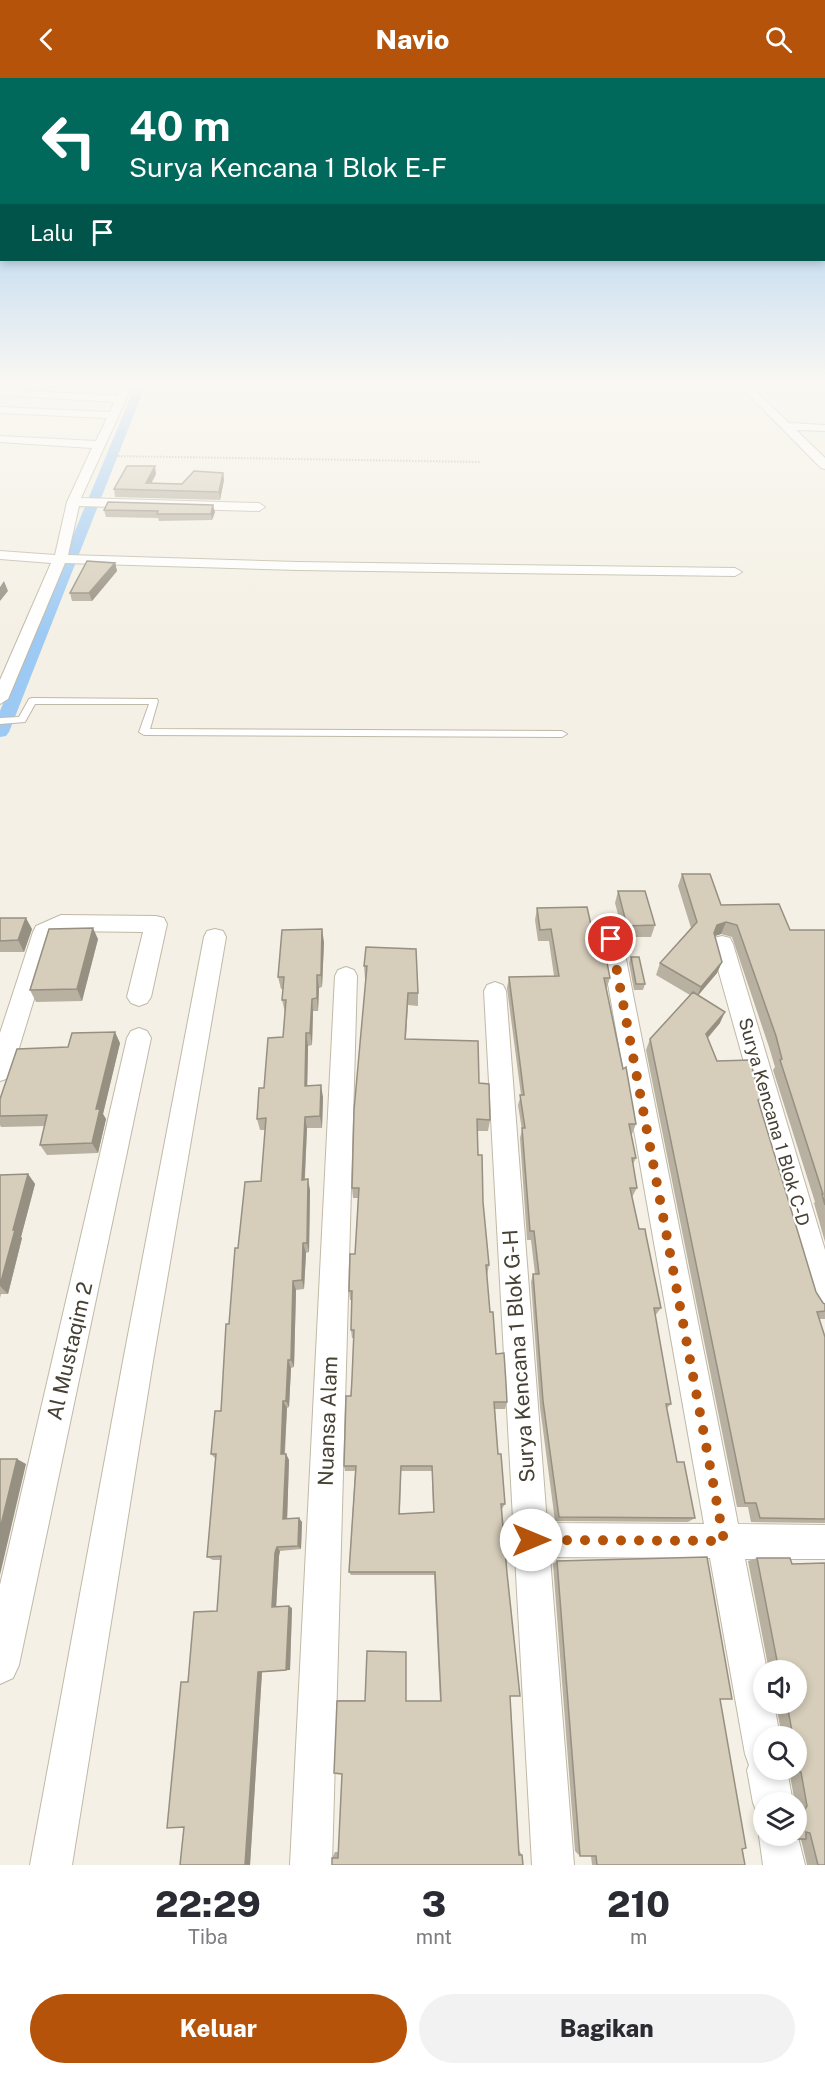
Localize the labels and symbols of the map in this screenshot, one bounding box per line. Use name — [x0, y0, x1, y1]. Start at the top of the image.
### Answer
pin — [585, 913, 636, 964]
street label: Surya Kencana 1 Blok C-D — [735, 1015, 814, 1228]
street label: Surya Kencana 1 Blok G-H — [497, 1229, 540, 1483]
street label: Al Mustaqim 2 — [41, 1279, 98, 1422]
street label: Nuansa Alam — [313, 1356, 342, 1486]
position arrow — [499, 1508, 563, 1572]

